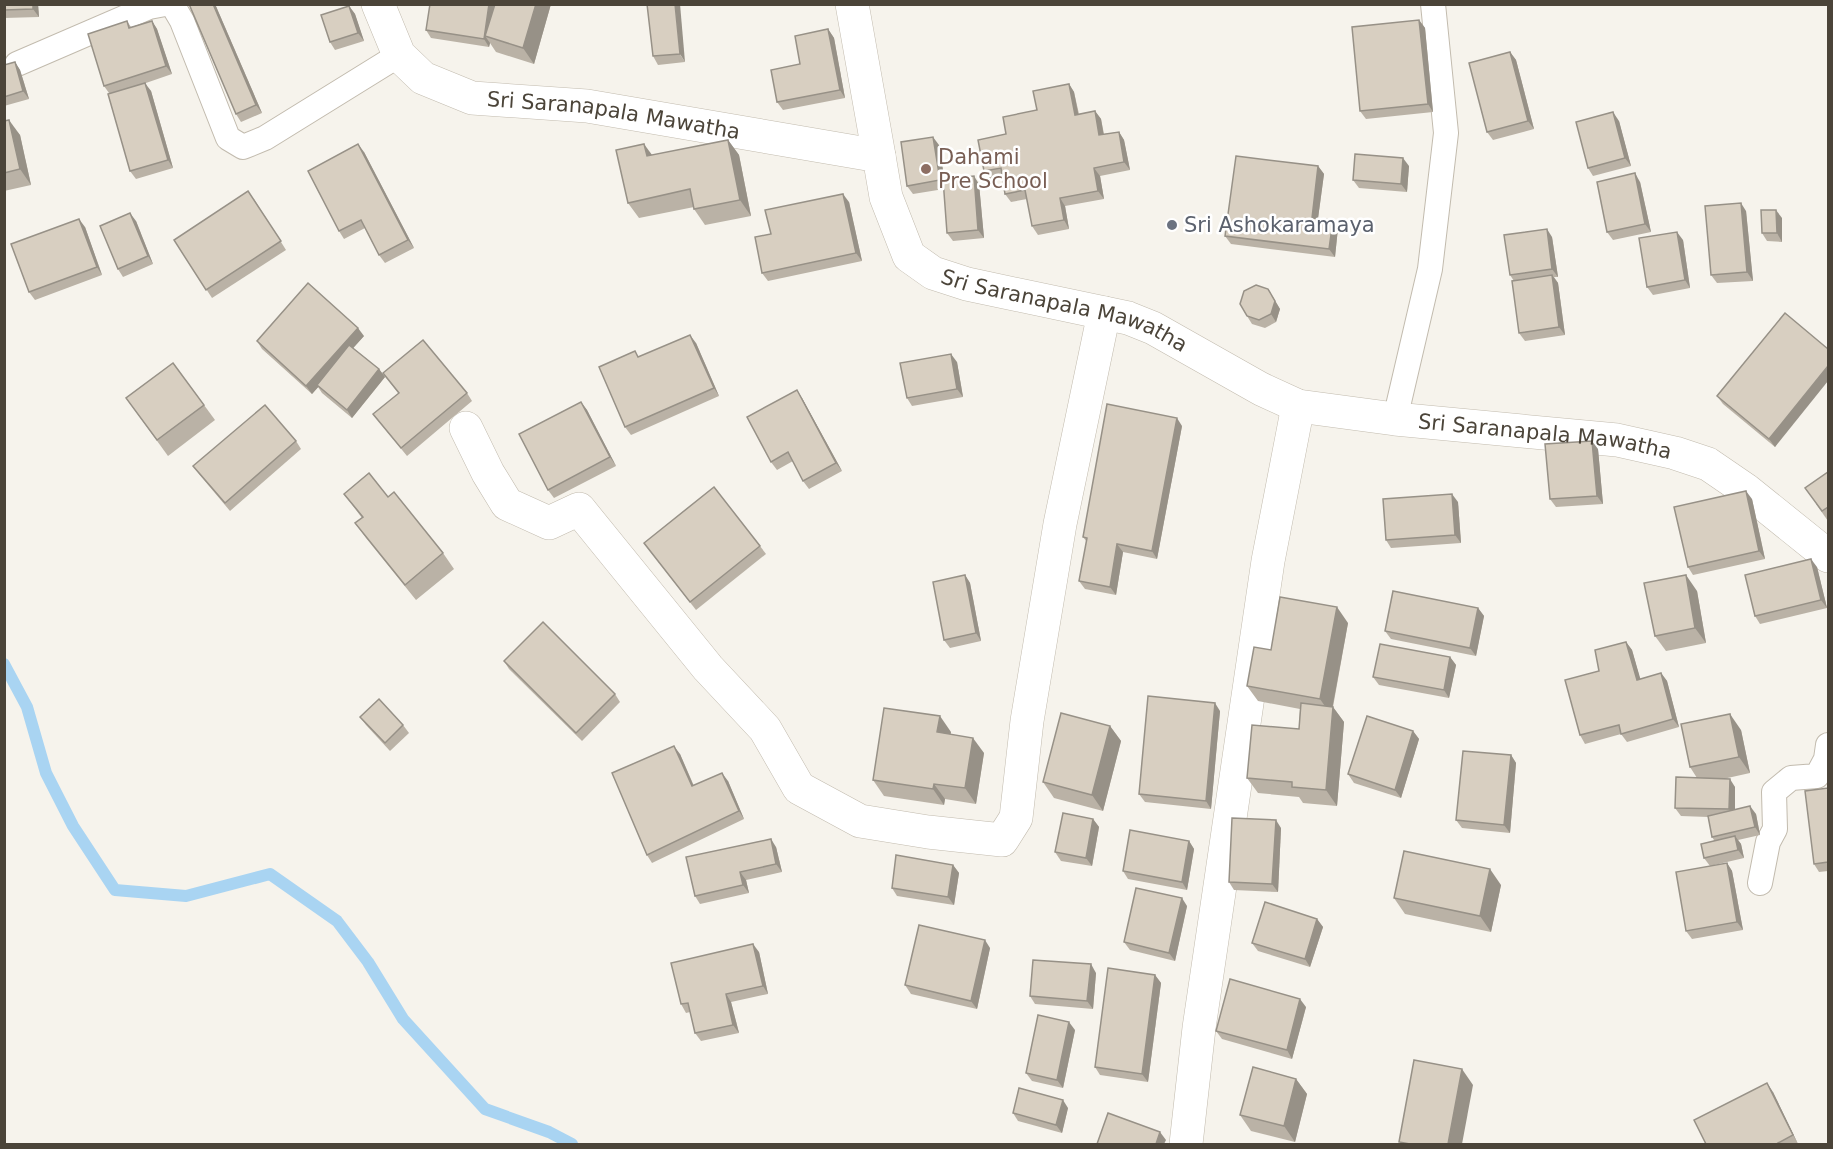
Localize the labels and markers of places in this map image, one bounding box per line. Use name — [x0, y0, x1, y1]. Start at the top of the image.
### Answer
place label: Dahami Pre School — [938, 145, 1048, 193]
marker: Dahami Pre School — [919, 162, 933, 176]
place label: Sri Ashokaramaya — [1184, 213, 1375, 237]
marker: Sri Ashokaramaya — [1165, 218, 1179, 232]

